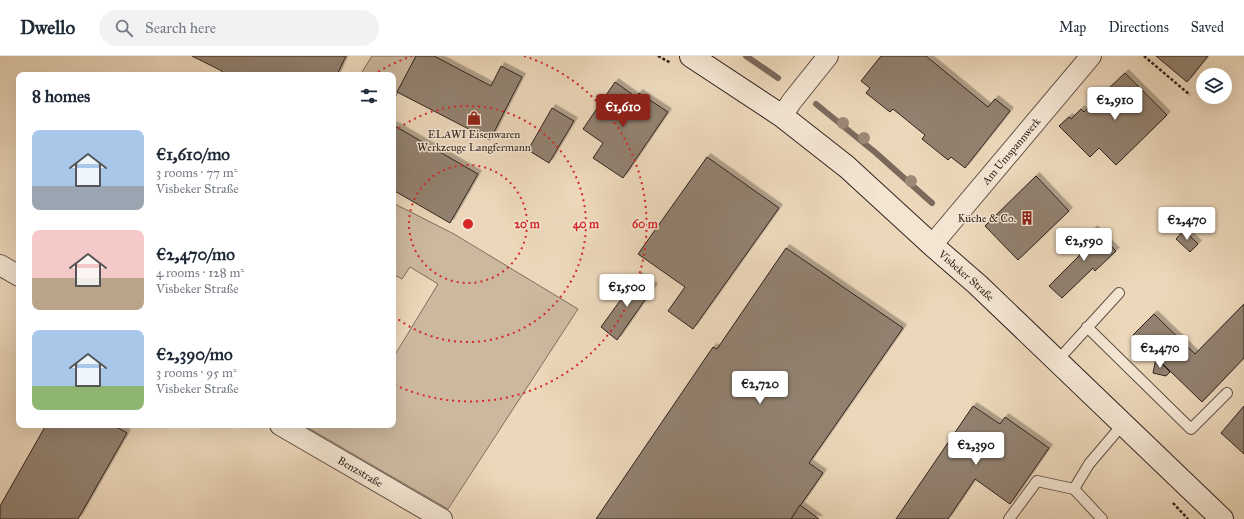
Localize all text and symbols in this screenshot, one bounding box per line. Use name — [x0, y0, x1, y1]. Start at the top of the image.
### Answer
search box — [99, 10, 379, 46]
text: Dwello — [20, 16, 75, 39]
icon: search — [113, 17, 135, 39]
text: Search here — [145, 19, 216, 37]
text: Map — [1059, 19, 1086, 36]
text: Directions — [1108, 19, 1169, 36]
text: Saved — [1191, 19, 1224, 36]
map controls — [1196, 68, 1232, 104]
button: layers — [1196, 68, 1232, 104]
icon: filters — [358, 85, 380, 107]
text: 8 homes — [32, 86, 90, 107]
pin: €2,910 — [1082, 87, 1148, 121]
text: €2,910 — [1096, 92, 1134, 108]
pin: €1,610 — [590, 94, 656, 128]
text: €1,610 — [605, 99, 641, 115]
shop icon: ELAWI Eisenwaren Werkzeuge Langfermann — [466, 110, 482, 126]
street label: Am Umspannwerk — [979, 114, 1044, 188]
place label: ELAWI Eisenwaren Werkzeuge Langfermann — [417, 128, 531, 154]
text: €1,610/mo — [156, 144, 230, 165]
icon: home — [64, 146, 112, 194]
text: 3 rooms · 77 m² — [156, 165, 238, 181]
text: Visbeker Straße — [156, 181, 239, 197]
pin: €2,470 — [1154, 207, 1220, 241]
building icon: Küche & Co. — [1019, 210, 1035, 226]
place label: Küche & Co. — [958, 212, 1016, 225]
text: €2,470 — [1167, 212, 1207, 228]
centre of rings — [461, 217, 475, 231]
text: 20 m — [514, 217, 541, 231]
text: 40 m — [573, 217, 600, 232]
text: 60 m — [632, 217, 659, 231]
pin: €2,590 — [1051, 228, 1117, 262]
text: €2,590 — [1065, 233, 1103, 249]
text: €2,470/mo — [156, 244, 235, 265]
icon: home — [64, 246, 112, 294]
street label: Visbeker Straße — [935, 247, 997, 304]
text: 4 rooms · 128 m² — [156, 265, 244, 281]
pin: €1,500 — [594, 274, 660, 308]
text: €1,500 — [608, 279, 646, 295]
text: Visbeker Straße — [156, 281, 239, 297]
pin: €2,470 — [1127, 335, 1193, 369]
text: €2,470 — [1140, 340, 1180, 356]
text: €2,390/mo — [156, 344, 233, 365]
icon: home — [64, 346, 112, 394]
text: 3 rooms · 95 m² — [156, 365, 237, 381]
pin: €2,720 — [727, 371, 793, 405]
text: €2,720 — [741, 376, 779, 392]
text: Visbeker Straße — [156, 381, 239, 397]
pin: €2,390 — [943, 432, 1009, 466]
text: €2,390 — [957, 437, 995, 453]
street label: Benzstraße — [335, 454, 385, 490]

